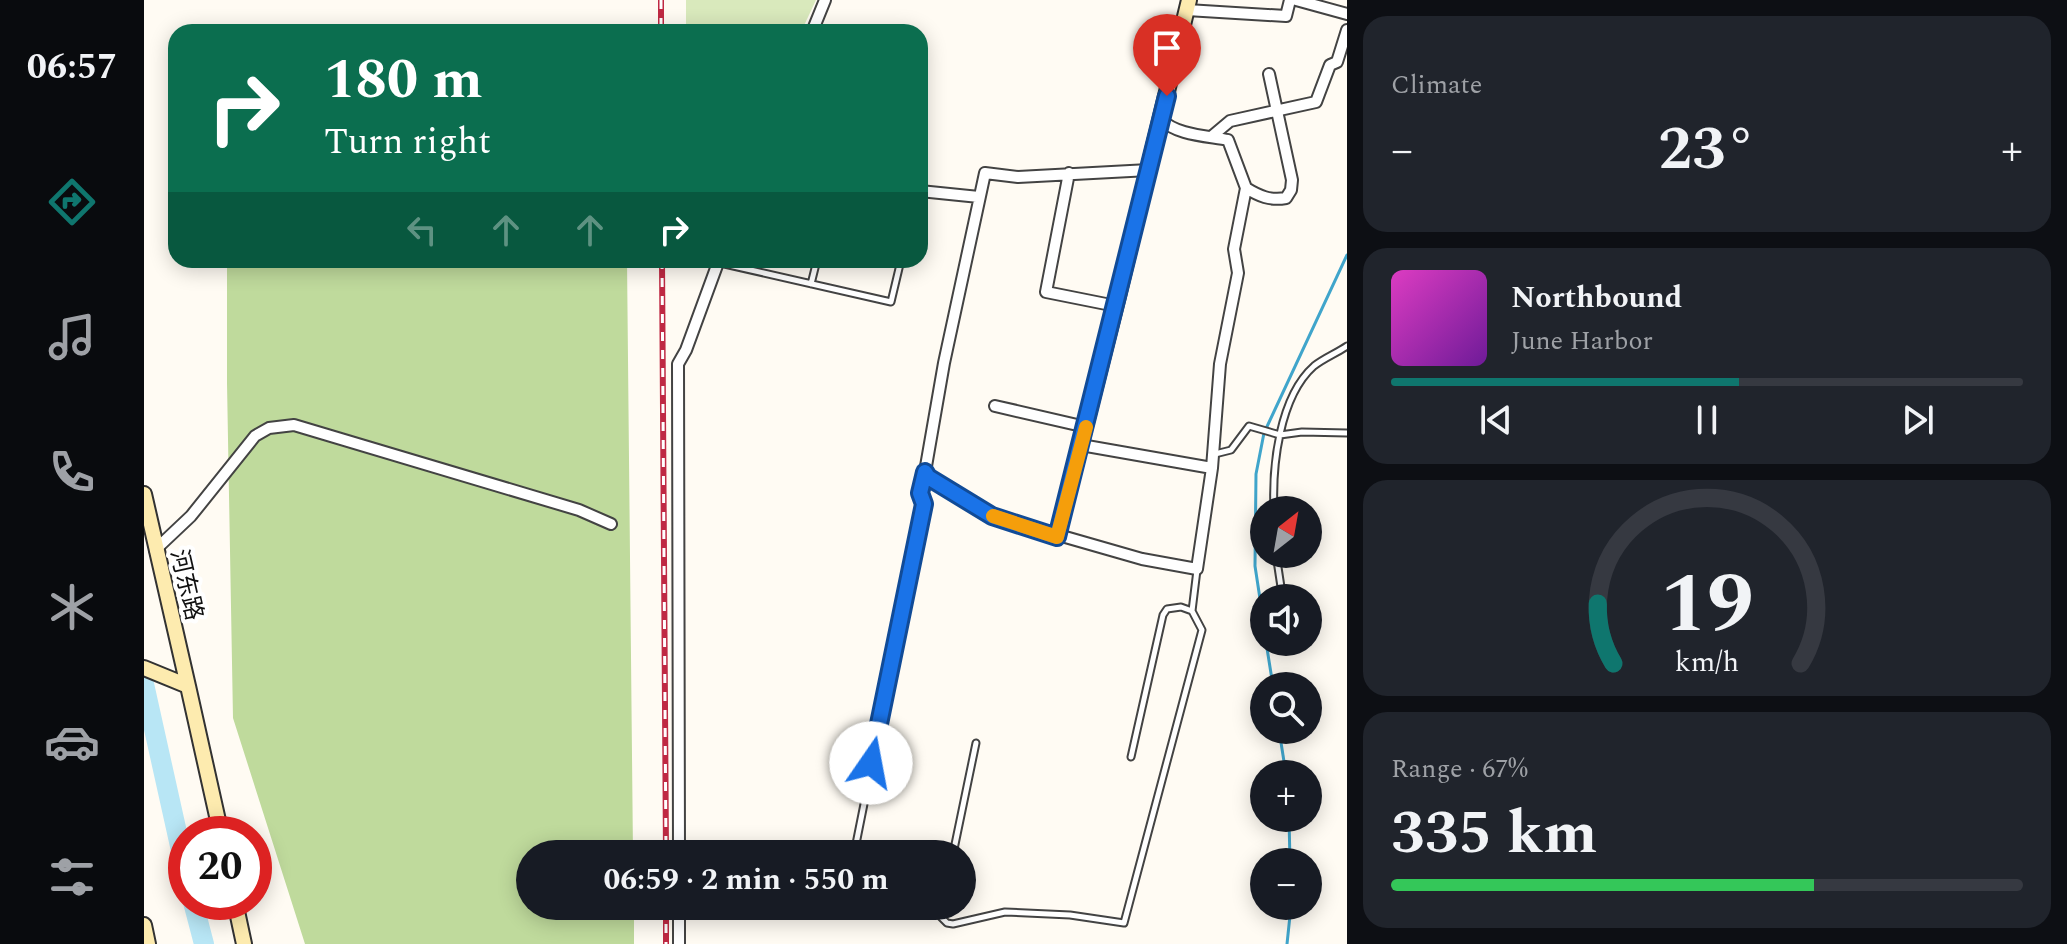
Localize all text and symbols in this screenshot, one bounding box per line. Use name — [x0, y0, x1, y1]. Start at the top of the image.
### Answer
pin — [1133, 14.0, 1201, 96]
icon: arrive — [1145, 26, 1189, 70]
text: 180 m — [324, 38, 483, 123]
text: 06:57 — [27, 40, 117, 95]
icon: right — [192, 56, 296, 160]
text: Climate — [1391, 65, 1482, 105]
text: 23° — [1658, 104, 1756, 196]
text: Turn right — [324, 115, 491, 170]
text: − — [1391, 117, 1413, 184]
text: + — [2001, 117, 2023, 184]
icon: directions — [44, 174, 100, 230]
icon: left — [400, 208, 444, 252]
icon: ahead — [484, 208, 528, 252]
icon: ahead — [568, 208, 612, 252]
icon: right — [652, 208, 696, 252]
text: Northbound — [1511, 275, 1682, 321]
icon: music — [44, 309, 100, 365]
text: June Harbor — [1511, 321, 1653, 361]
icon: previous — [1474, 398, 1518, 442]
icon: pause — [1685, 398, 1729, 442]
icon: next — [1896, 398, 1940, 442]
icon: phone — [44, 444, 100, 500]
north arrow — [1250, 496, 1322, 568]
map controls — [1250, 496, 1322, 920]
text: 19 — [1660, 542, 1754, 669]
street label: 河东路 — [160, 546, 212, 624]
icon: climate — [44, 579, 100, 635]
button: sound — [1250, 584, 1322, 656]
text: km/h — [1675, 641, 1739, 684]
button: search — [1250, 672, 1322, 744]
icon: car — [44, 714, 100, 770]
position arrow — [829, 721, 913, 805]
text: Range · 67% — [1391, 749, 1528, 789]
button: + — [1250, 760, 1322, 832]
text: 335 km — [1391, 788, 1597, 880]
speed limit sign: 20 — [168, 816, 272, 920]
button: − — [1250, 848, 1322, 920]
icon: filters — [44, 849, 100, 905]
text: 06:59 · 2 min · 550 m — [603, 857, 889, 903]

